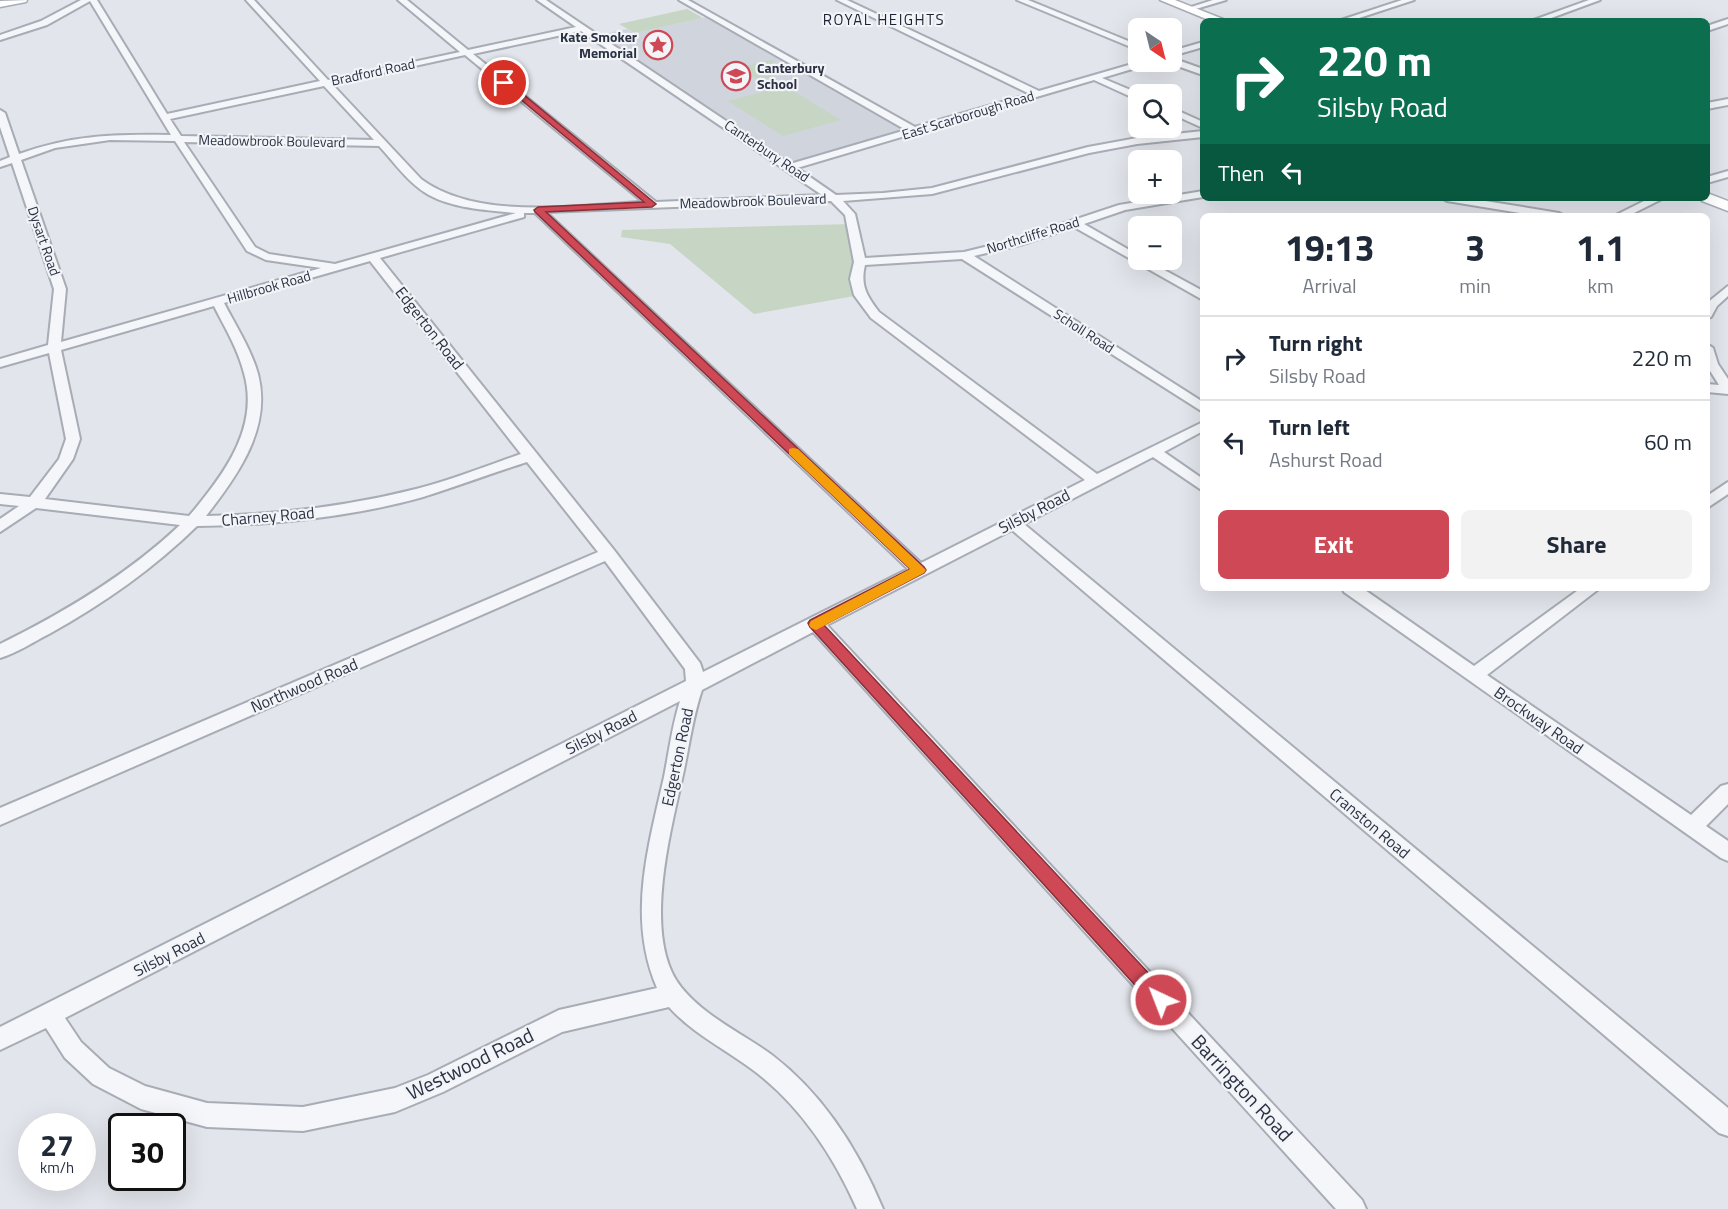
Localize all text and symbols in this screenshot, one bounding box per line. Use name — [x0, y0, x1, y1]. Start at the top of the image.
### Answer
district label: ROYAL HEIGHTS — [823, 8, 945, 31]
north arrow — [1128, 18, 1182, 72]
map controls — [1128, 18, 1182, 270]
place label: Kate Smoker Memorial — [560, 26, 637, 63]
text: 220 m — [1317, 28, 1432, 92]
place icon: Kate Smoker Memorial — [642, 29, 674, 61]
icon: right — [1218, 42, 1296, 120]
street label: Bradford Road — [329, 52, 417, 91]
pin — [478, 57, 529, 108]
place label: Canterbury School — [757, 57, 825, 94]
school or university icon: Canterbury School — [720, 60, 752, 92]
icon: arrive — [487, 66, 520, 99]
street label: East Scarborough Road — [899, 84, 1037, 145]
button: search — [1128, 84, 1182, 138]
text: Silsby Road — [1317, 86, 1448, 127]
street label: Canterbury Road — [720, 114, 814, 187]
street label: Meadowbrook Boulevard — [198, 129, 346, 152]
button: + — [1128, 150, 1182, 204]
text: Then — [1218, 156, 1264, 190]
icon: left — [1276, 156, 1309, 189]
street label: Meadowbrook Boulevard — [679, 187, 827, 214]
street label: Dysart Road — [23, 203, 66, 278]
street label: Northcliffe Road — [984, 210, 1082, 259]
button: − — [1128, 216, 1182, 270]
text: 19:13 — [1285, 220, 1375, 275]
text: 3 — [1465, 220, 1485, 275]
text: 1.1 — [1576, 220, 1625, 275]
street label: Hillbrook Road — [225, 265, 313, 308]
text: Arrival — [1302, 270, 1357, 301]
text: min — [1459, 270, 1491, 301]
text: km — [1587, 270, 1614, 301]
street label: Edgerton Road — [390, 281, 470, 375]
street label: Scholl Road — [1050, 303, 1119, 358]
text: Turn right — [1269, 326, 1363, 360]
text: 220 m — [1632, 341, 1692, 375]
icon: right — [1218, 342, 1251, 375]
text: Silsby Road — [1269, 360, 1366, 391]
text: Turn left — [1269, 410, 1350, 444]
text: 60 m — [1644, 425, 1692, 459]
icon: left — [1218, 426, 1251, 459]
text: Ashurst Road — [1269, 444, 1383, 475]
street label: Silsby Road — [994, 483, 1074, 539]
street label: Charney Road — [220, 500, 316, 532]
button: Exit — [1218, 510, 1449, 579]
button: Share — [1461, 510, 1692, 579]
street label: Northwood Road — [247, 652, 361, 718]
street label: Brockway Road — [1489, 680, 1589, 760]
street label: Silsby Road — [561, 704, 641, 760]
street label: Edgerton Road — [655, 706, 699, 808]
street label: Cranston Road — [1324, 782, 1416, 864]
street label: Silsby Road — [129, 926, 209, 982]
position arrow — [1129, 968, 1193, 1032]
street label: Westwood Road — [401, 1019, 539, 1108]
street label: Barrington Road — [1184, 1027, 1301, 1149]
speed limit sign: 30 — [108, 1113, 186, 1191]
text: 27 — [40, 1122, 74, 1168]
text: km/h — [40, 1156, 74, 1179]

